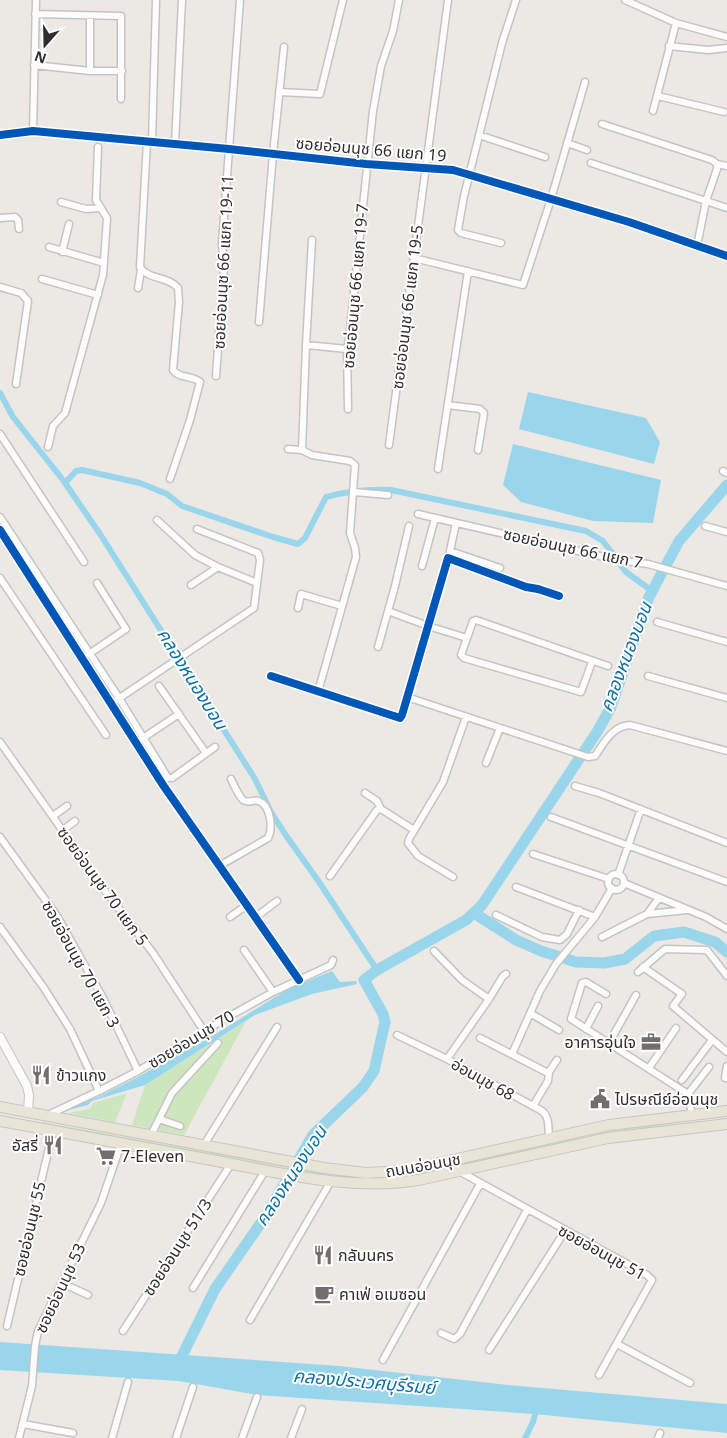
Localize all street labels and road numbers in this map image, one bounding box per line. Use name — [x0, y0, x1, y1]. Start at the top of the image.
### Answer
street label: ซอยอ่อนนุช 66 แยก 19 — [295, 131, 447, 167]
street label: ซอยอ่อนนุช 66 แยก 19-11 — [207, 174, 239, 350]
street label: ซอยอ่อนนุช 66 แยก 19-7 — [337, 203, 373, 369]
street label: ซอยอ่อนนุช 66 แยก 19-5 — [386, 224, 428, 390]
street label: ซอยอ่อนนุช 66 แยก 7 — [501, 522, 645, 574]
street label: ซอยอ่อนนุช 70 แยก 5 — [52, 822, 154, 950]
street label: ซอยอ่อนนุช 70 แยก 3 — [37, 897, 125, 1031]
street label: ซอยอ่อนนุช 70 — [144, 1005, 238, 1073]
street label: อ่อนนุช 68 — [447, 1053, 519, 1105]
street label: ถนนอ่อนนุช — [384, 1148, 462, 1182]
street label: ซอยอ่อนนุช 55 — [7, 1179, 51, 1279]
street label: ซอยอ่อนนุช 51/3 — [137, 1194, 217, 1300]
street label: ซอยอ่อนนุช 51 — [554, 1219, 650, 1285]
street label: ซอยอ่อนนุช 53 — [30, 1239, 90, 1337]

